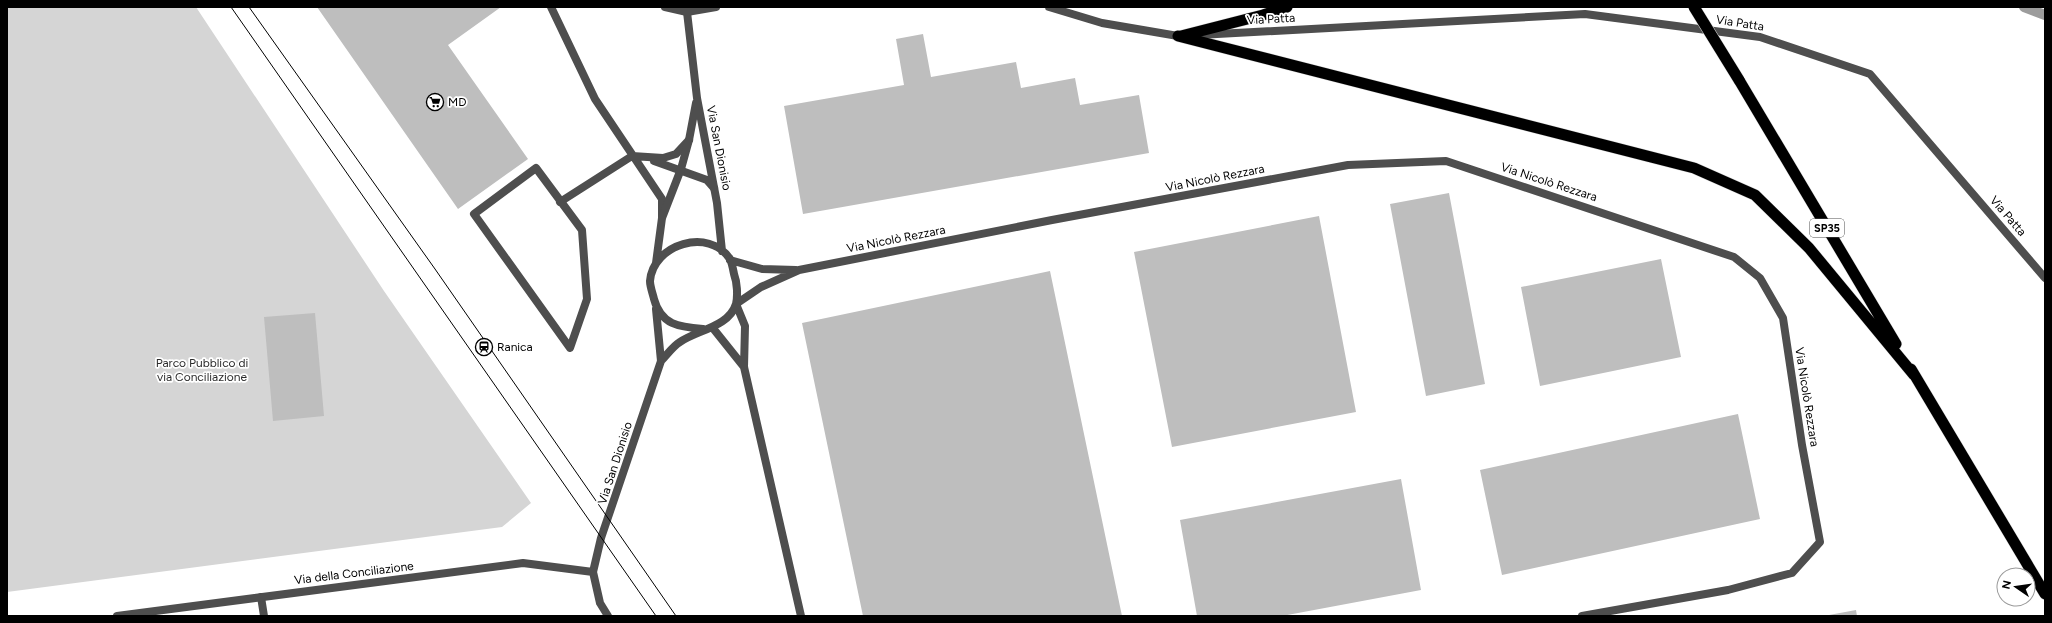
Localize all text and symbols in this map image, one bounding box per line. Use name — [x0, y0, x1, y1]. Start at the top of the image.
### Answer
street label: Via Patta — [1247, 11, 1295, 27]
street label: Via Patta — [1715, 12, 1765, 34]
supermarket icon: MD — [425, 92, 445, 112]
place label: MD — [448, 95, 466, 109]
street label: Via San Dionisio — [704, 104, 734, 192]
street label: Via Nicolò Rezzara — [1499, 160, 1599, 204]
street label: Via Nicolò Rezzara — [1164, 162, 1266, 194]
street label: Via Patta — [1987, 193, 2029, 239]
road number: SP35 — [1810, 219, 1844, 237]
street label: Via Nicolò Rezzara — [845, 223, 947, 255]
station icon: Ranica — [474, 337, 494, 357]
place label: Ranica — [497, 340, 533, 354]
street label: Via Nicolò Rezzara — [1792, 346, 1822, 448]
park label: Parco Pubblico di via Conciliazione — [156, 356, 248, 384]
street label: Via San Dionisio — [595, 420, 635, 506]
street label: Via della Conciliazione — [294, 559, 415, 587]
north arrow — [1996, 567, 2036, 607]
text: N — [1999, 579, 2014, 590]

